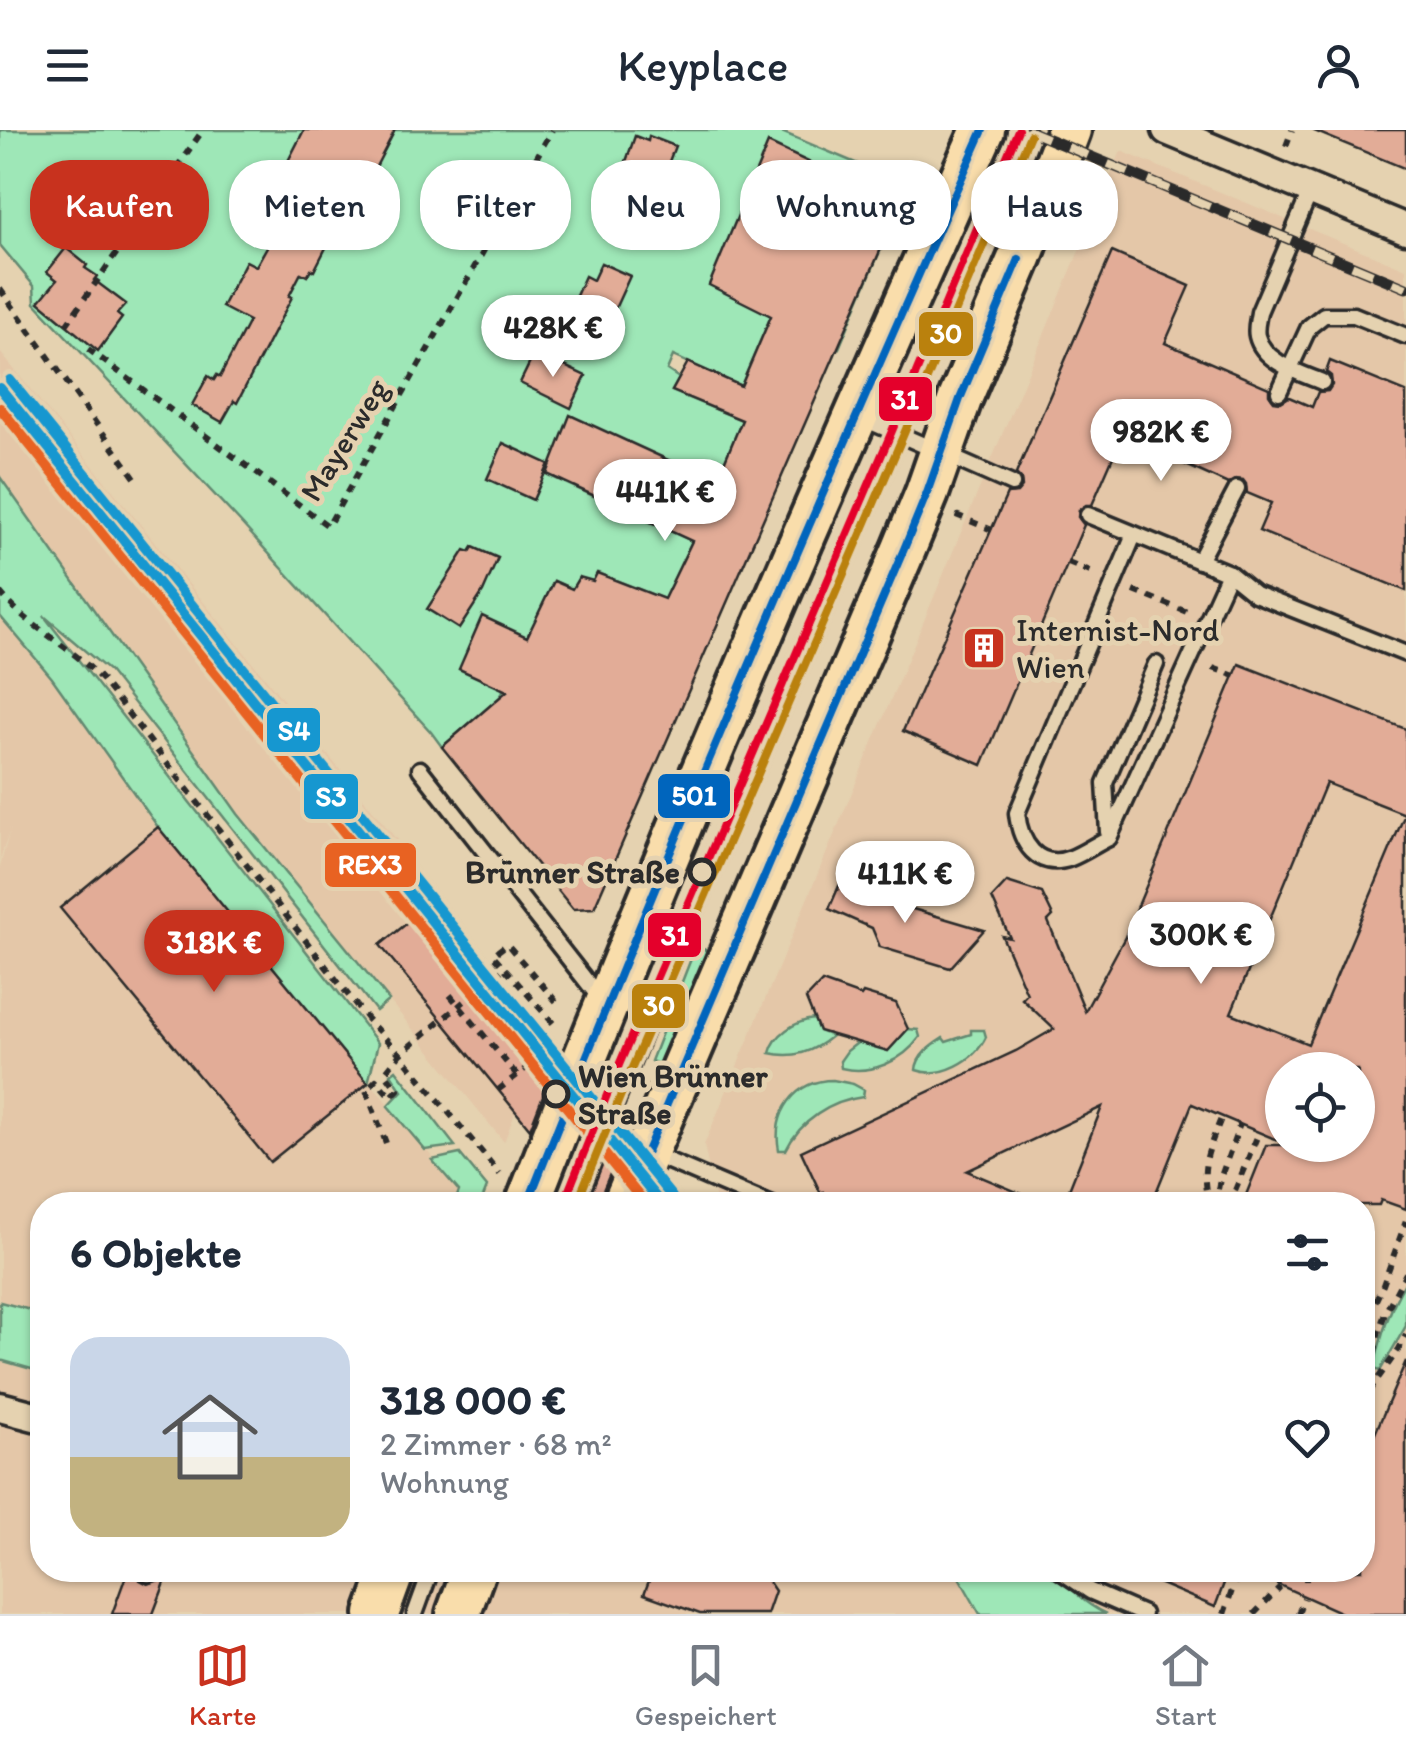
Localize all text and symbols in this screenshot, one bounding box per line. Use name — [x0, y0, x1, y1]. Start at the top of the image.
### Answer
icon: menu — [40, 38, 95, 93]
text: Keyplace — [618, 38, 788, 92]
icon: person — [1311, 38, 1366, 93]
chip: Kaufen — [30, 160, 209, 250]
chip: Mieten — [229, 160, 400, 250]
chip: Filter — [420, 160, 571, 250]
chip: Neu — [591, 160, 720, 250]
chip: Wohnung — [740, 160, 951, 250]
chip: Haus — [971, 160, 1118, 250]
pin: 428K € — [472, 295, 634, 380]
text: 428K € — [503, 308, 603, 346]
line badge: 30 — [917, 310, 975, 358]
text: 30 — [930, 316, 962, 350]
street label: Mayerweg — [291, 371, 397, 508]
line badge: 31 — [877, 375, 934, 423]
text: 31 — [891, 382, 919, 416]
pin: 982K € — [1080, 399, 1242, 484]
text: 982K € — [1112, 412, 1210, 450]
pin: 441K € — [584, 459, 746, 544]
text: 441K € — [615, 472, 715, 510]
place label: Internist-Nord Wien — [1016, 611, 1219, 686]
building icon: Internist-Nord Wien — [961, 625, 1007, 671]
line badge: S4 — [265, 706, 322, 754]
text: S4 — [278, 713, 310, 747]
line badge: S3 — [302, 772, 360, 821]
line badge: 501 — [656, 772, 732, 820]
text: 501 — [672, 778, 716, 812]
text: S3 — [316, 779, 347, 813]
line badge: REX3 — [323, 841, 418, 889]
pin: 411K € — [824, 841, 986, 926]
text: REX3 — [338, 847, 402, 881]
place label: Brünner Straße — [465, 853, 680, 891]
text: 411K € — [858, 854, 952, 892]
marker: Brünner Straße — [689, 859, 715, 885]
pin: 300K € — [1120, 902, 1282, 987]
pin: 318K € — [133, 910, 295, 995]
line badge: 31 — [646, 911, 703, 959]
text: 300K € — [1150, 915, 1252, 953]
text: 31 — [661, 918, 689, 952]
text: 318K € — [166, 923, 262, 961]
line badge: 30 — [630, 982, 687, 1030]
text: 30 — [643, 988, 675, 1022]
map controls — [1265, 1052, 1375, 1162]
button: locate — [1265, 1052, 1375, 1162]
place label: Wien Brünner Straße — [578, 1057, 769, 1132]
marker: Wien Brünner Straße — [543, 1081, 569, 1107]
icon: filters — [1280, 1225, 1335, 1280]
text: 6 Objekte — [70, 1227, 242, 1278]
text: 318 000 € — [380, 1374, 566, 1425]
icon: home — [150, 1377, 270, 1497]
icon: heart — [1280, 1410, 1335, 1465]
text: 2 Zimmer · 68 m² — [380, 1425, 612, 1463]
text: Wohnung — [380, 1463, 509, 1501]
tab: Karte — [189, 1638, 256, 1732]
tab: Gespeichert — [635, 1638, 777, 1732]
tab: Start — [1155, 1638, 1217, 1732]

